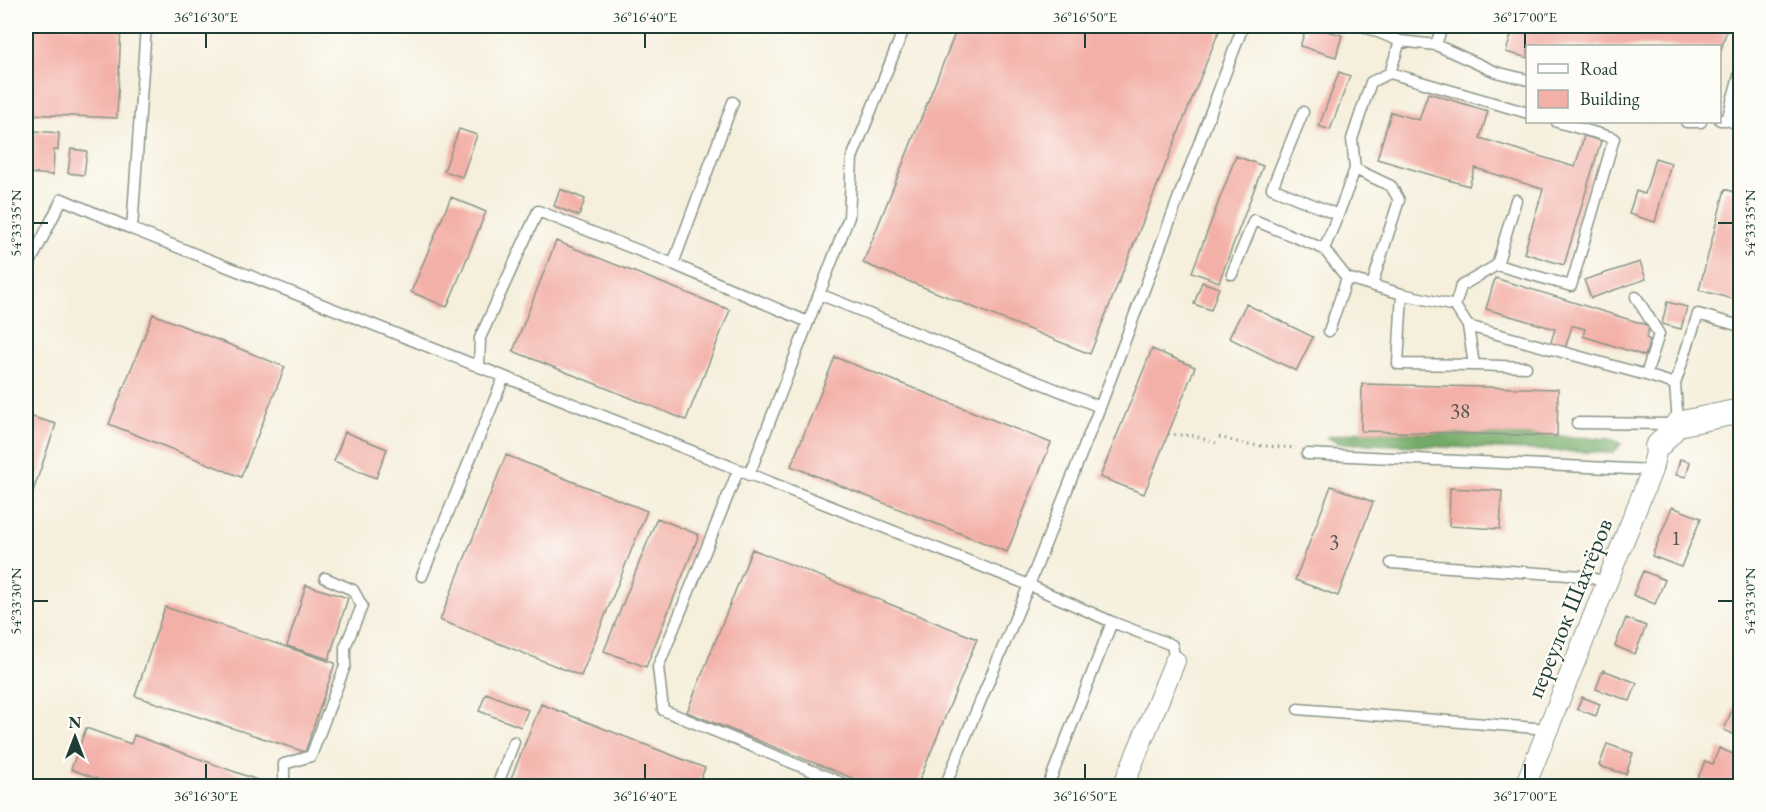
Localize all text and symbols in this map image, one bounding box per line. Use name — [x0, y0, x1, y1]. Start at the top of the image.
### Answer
text: 36°16'30"E — [174, 7, 239, 26]
text: 36°16'40"E — [613, 7, 678, 26]
text: 36°16'50"E — [1053, 7, 1118, 26]
text: 36°17'00"E — [1493, 7, 1558, 26]
legend — [1526, 45, 1721, 123]
text: Road — [1580, 57, 1619, 80]
text: Building — [1580, 87, 1640, 110]
text: 54°33'35"N — [6, 189, 25, 257]
text: 54°33'35"N — [1740, 189, 1759, 257]
house number: 38 — [1450, 397, 1470, 424]
street label: переулок Шахтёров — [1519, 514, 1619, 702]
house number: 1 — [1671, 524, 1681, 551]
house number: 3 — [1329, 528, 1339, 555]
text: 54°33'30"N — [6, 567, 25, 635]
text: 54°33'30"N — [1740, 567, 1759, 635]
north arrow — [45, 707, 105, 767]
text: N — [69, 712, 82, 733]
text: 36°16'30"E — [174, 786, 239, 805]
text: 36°16'40"E — [613, 786, 678, 805]
text: 36°16'50"E — [1053, 786, 1118, 805]
text: 36°17'00"E — [1493, 786, 1558, 805]

